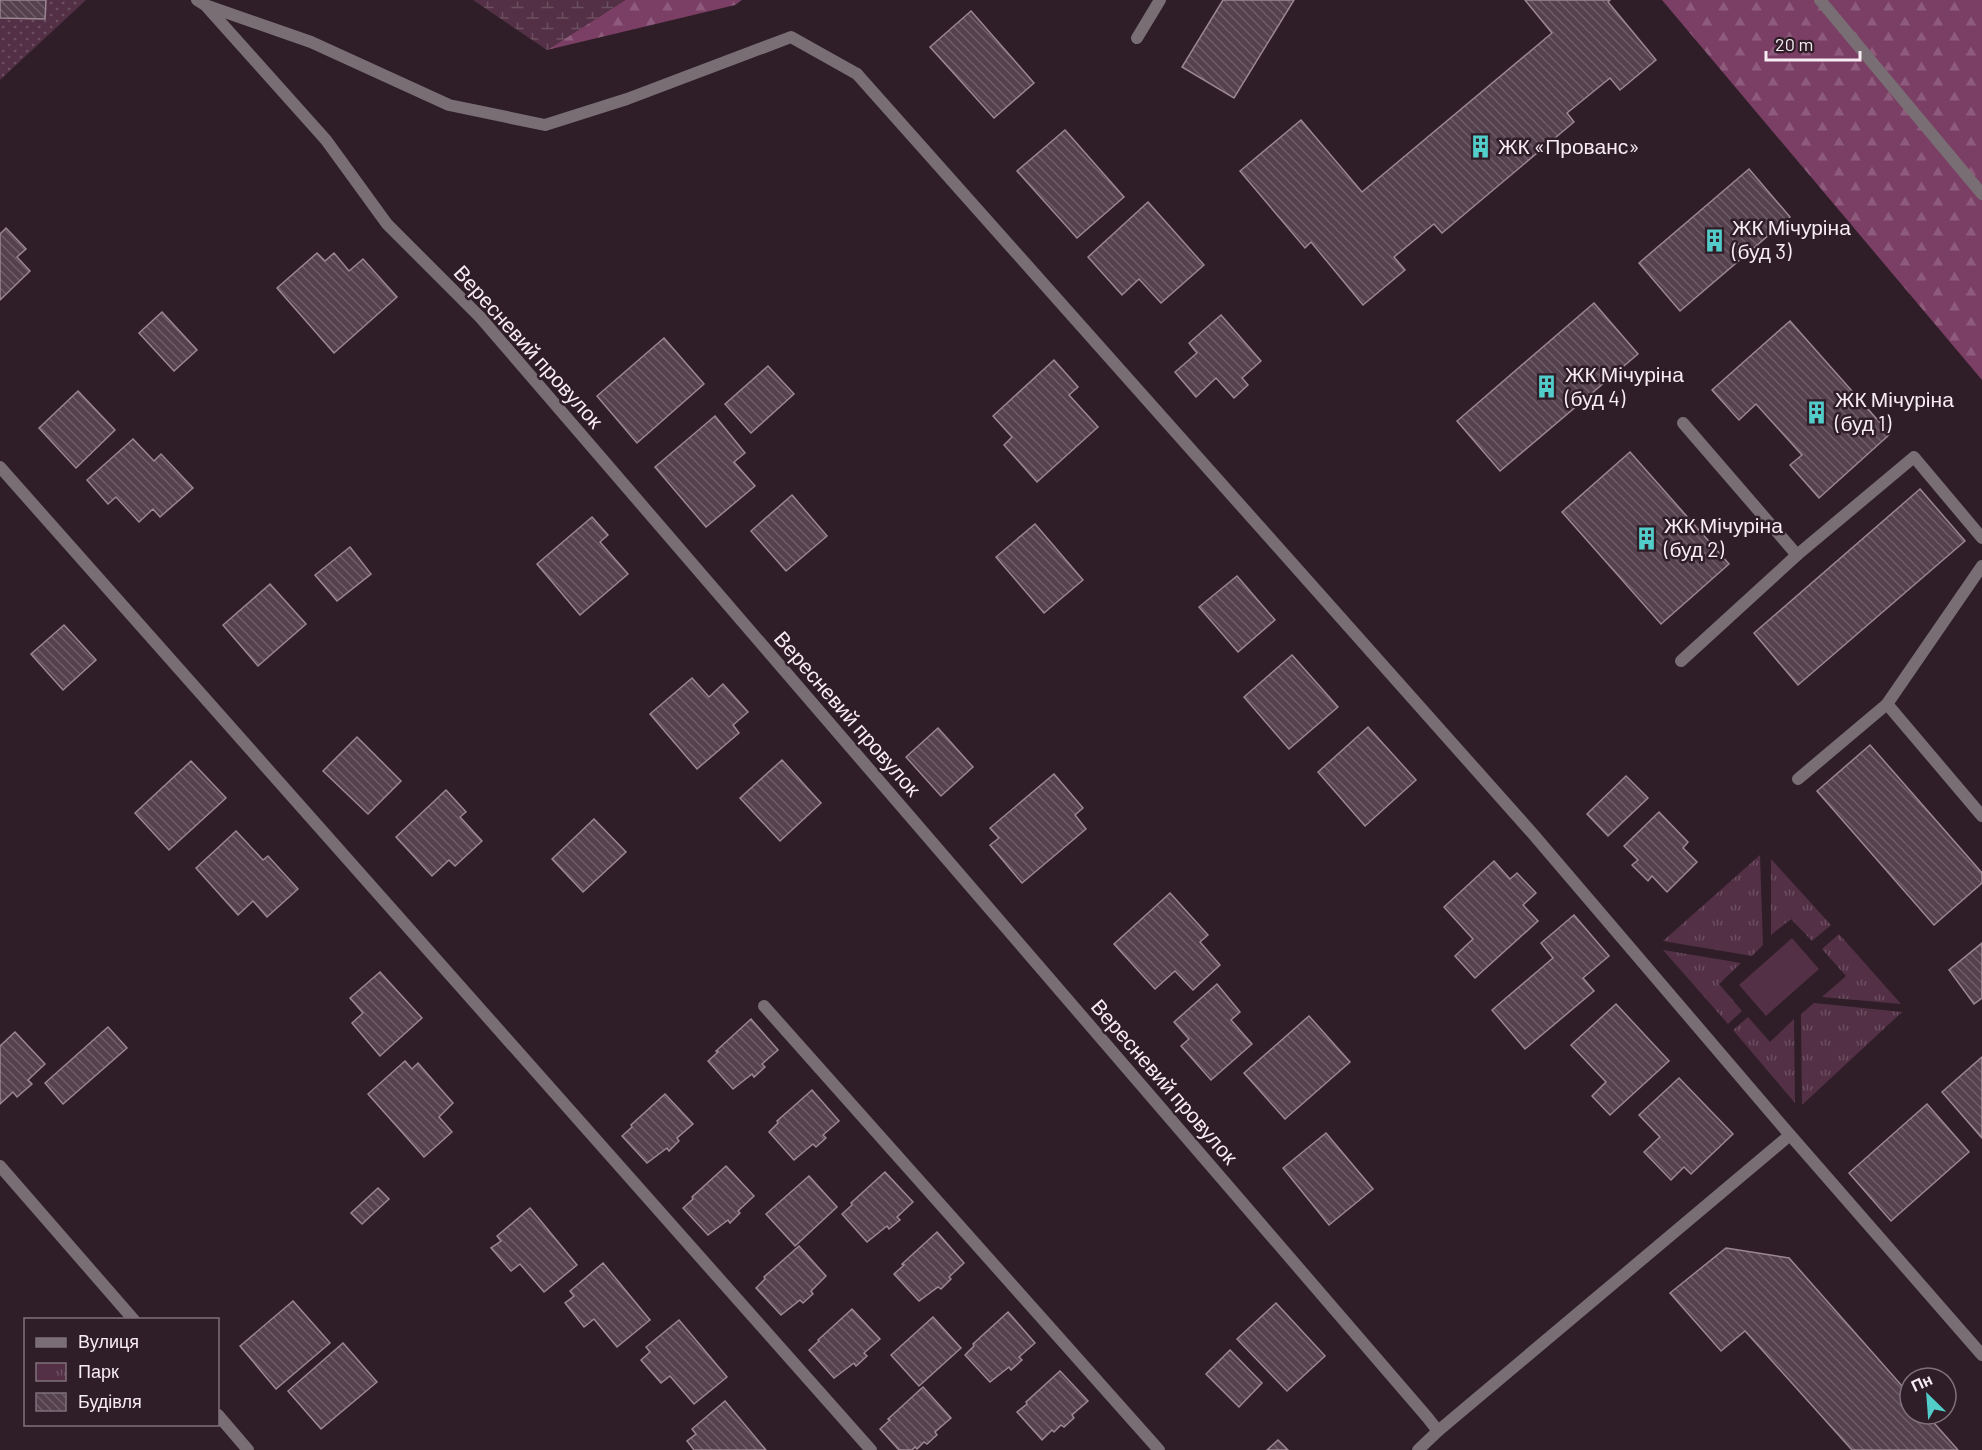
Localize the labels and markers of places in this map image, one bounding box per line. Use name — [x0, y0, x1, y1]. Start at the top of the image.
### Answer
place label: ЖК «Прованс» — [1498, 133, 1640, 158]
building icon: ЖК «Прованс» — [1467, 134, 1493, 160]
place label: ЖК Мічуріна (буд 3) — [1731, 214, 1851, 263]
building icon: ЖК Мічуріна (буд 3) — [1701, 227, 1727, 253]
place label: ЖК Мічуріна (буд 4) — [1564, 361, 1684, 410]
building icon: ЖК Мічуріна (буд 4) — [1534, 374, 1560, 400]
place label: ЖК Мічуріна (буд 1) — [1834, 386, 1954, 435]
building icon: ЖК Мічуріна (буд 1) — [1804, 399, 1830, 425]
place label: ЖК Мічуріна (буд 2) — [1663, 512, 1783, 561]
building icon: ЖК Мічуріна (буд 2) — [1633, 525, 1659, 551]

